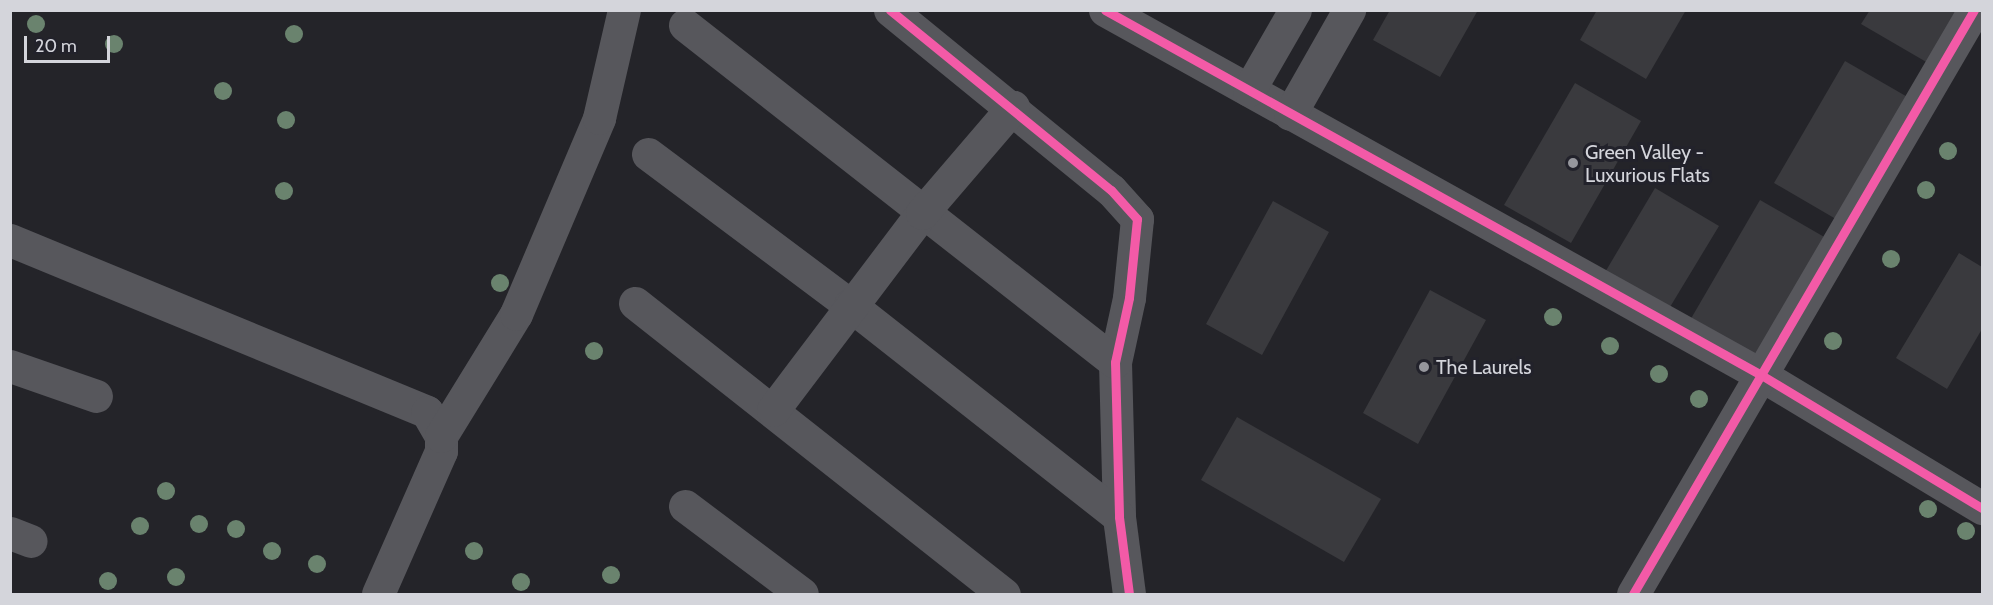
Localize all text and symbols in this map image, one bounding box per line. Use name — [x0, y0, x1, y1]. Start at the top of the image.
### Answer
scale bar — [27, 24, 112, 62]
text: 20 m — [35, 35, 77, 57]
place label: Green Valley - Luxurious Flats — [1585, 140, 1710, 187]
marker: Green Valley - Luxurious Flats — [1566, 156, 1580, 170]
place label: The Laurels — [1436, 355, 1532, 379]
marker: The Laurels — [1417, 360, 1431, 374]

